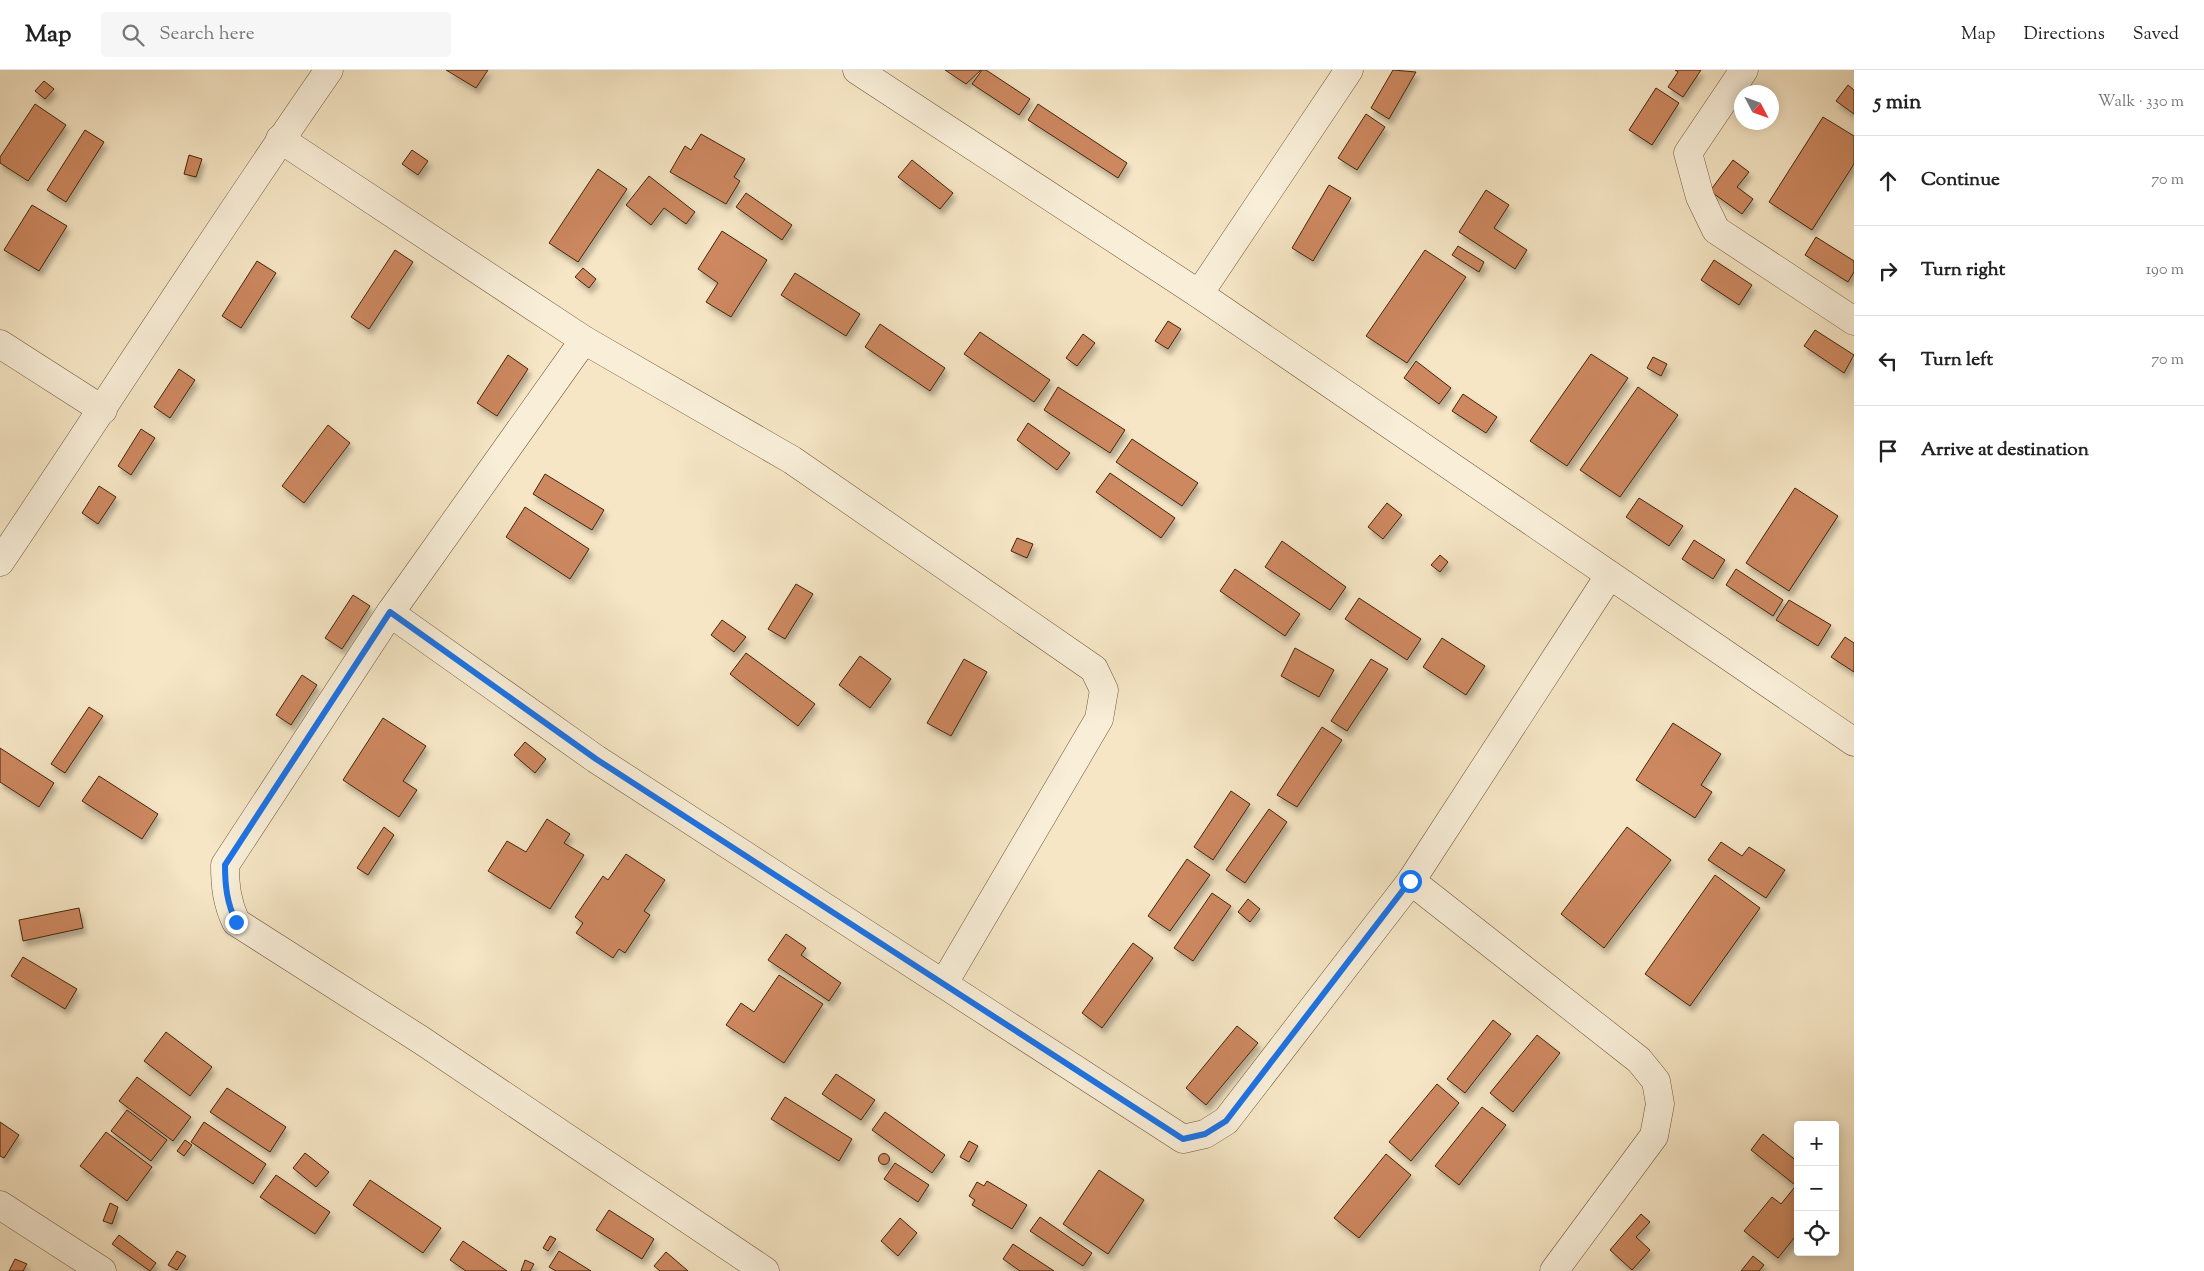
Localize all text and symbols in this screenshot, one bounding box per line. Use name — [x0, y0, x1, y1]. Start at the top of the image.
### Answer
search box — [101, 12, 451, 57]
text: Map — [25, 18, 71, 52]
icon: search — [119, 21, 147, 49]
text: Search here — [159, 21, 255, 48]
text: Map — [1961, 22, 1996, 48]
text: Directions — [2024, 22, 2105, 48]
text: Saved — [2133, 22, 2179, 48]
north arrow — [1734, 85, 1779, 130]
text: 5 min — [1874, 88, 1921, 118]
text: Walk · 330 m — [2098, 91, 2184, 114]
icon: ahead — [1874, 167, 1902, 195]
text: Continue — [1921, 167, 2000, 194]
text: 70 m — [2151, 169, 2184, 192]
icon: right — [1874, 257, 1902, 285]
text: Turn right — [1921, 257, 2005, 284]
text: 190 m — [2146, 259, 2184, 282]
icon: left — [1874, 347, 1902, 375]
text: Turn left — [1921, 347, 1993, 374]
text: 70 m — [2151, 349, 2184, 372]
icon: arrive — [1874, 437, 1902, 465]
text: Arrive at destination — [1921, 437, 2089, 464]
route start — [1399, 870, 1422, 893]
route end — [225, 911, 248, 934]
map controls — [1794, 1121, 1839, 1256]
button: + — [1794, 1121, 1839, 1166]
button: − — [1794, 1166, 1839, 1211]
button: locate — [1794, 1211, 1839, 1256]

